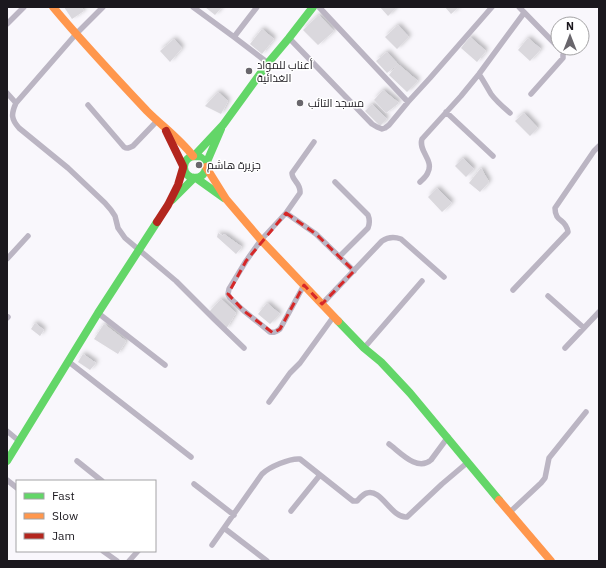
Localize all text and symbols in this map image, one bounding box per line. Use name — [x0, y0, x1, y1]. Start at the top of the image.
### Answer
north arrow — [550, 16, 590, 56]
text: N — [566, 19, 574, 33]
place label: أعناب للمواد الغذائية — [257, 58, 313, 85]
marker: أعناب للمواد الغذائية — [244, 66, 254, 76]
place label: مسجد التائب — [308, 96, 364, 110]
marker: مسجد التائب — [295, 98, 305, 108]
place label: جزيرة هاشم — [207, 158, 261, 173]
marker: جزيرة هاشم — [194, 160, 204, 170]
legend — [16, 480, 156, 552]
text: Fast — [52, 488, 75, 503]
text: Slow — [52, 508, 78, 523]
text: Jam — [52, 528, 75, 543]

